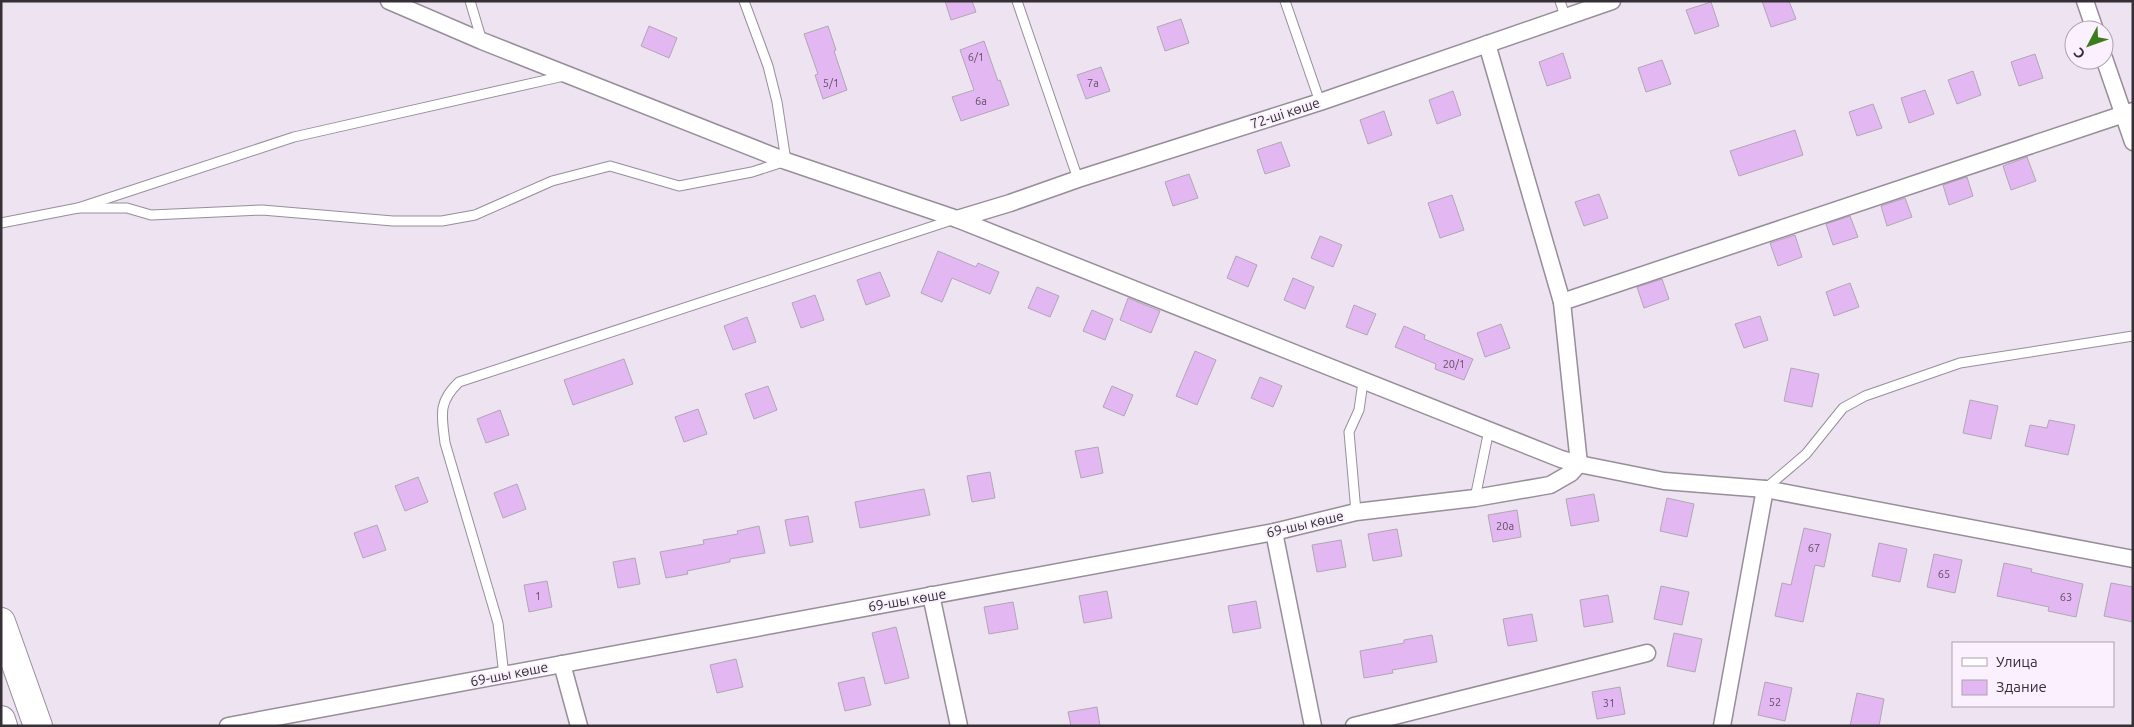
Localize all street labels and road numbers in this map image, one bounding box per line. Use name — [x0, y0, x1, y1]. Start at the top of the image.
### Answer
street label: 72-ші көше — [1248, 94, 1322, 132]
street label: 69-шы көше — [1265, 507, 1345, 541]
street label: 69-шы көше — [867, 585, 947, 615]
street label: 69-шы көше — [469, 659, 549, 689]

